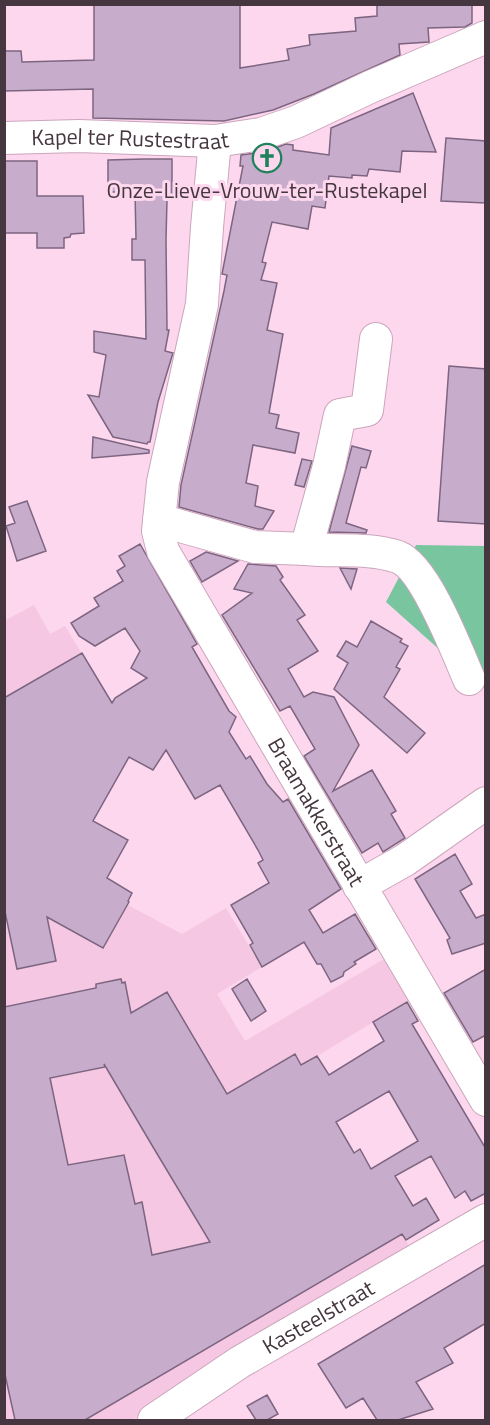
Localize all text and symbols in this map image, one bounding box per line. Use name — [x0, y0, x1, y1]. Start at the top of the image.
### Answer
street label: Kapel ter Rustestraat — [31, 119, 231, 159]
church icon: Onze-Lieve-Vrouw-ter-Rustekapel — [251, 142, 283, 174]
place label: Onze-Lieve-Vrouw-ter-Rustekapel — [106, 173, 428, 207]
street label: Braamakkerstraat — [259, 731, 374, 893]
street label: Kasteelstraat — [256, 1271, 381, 1363]

